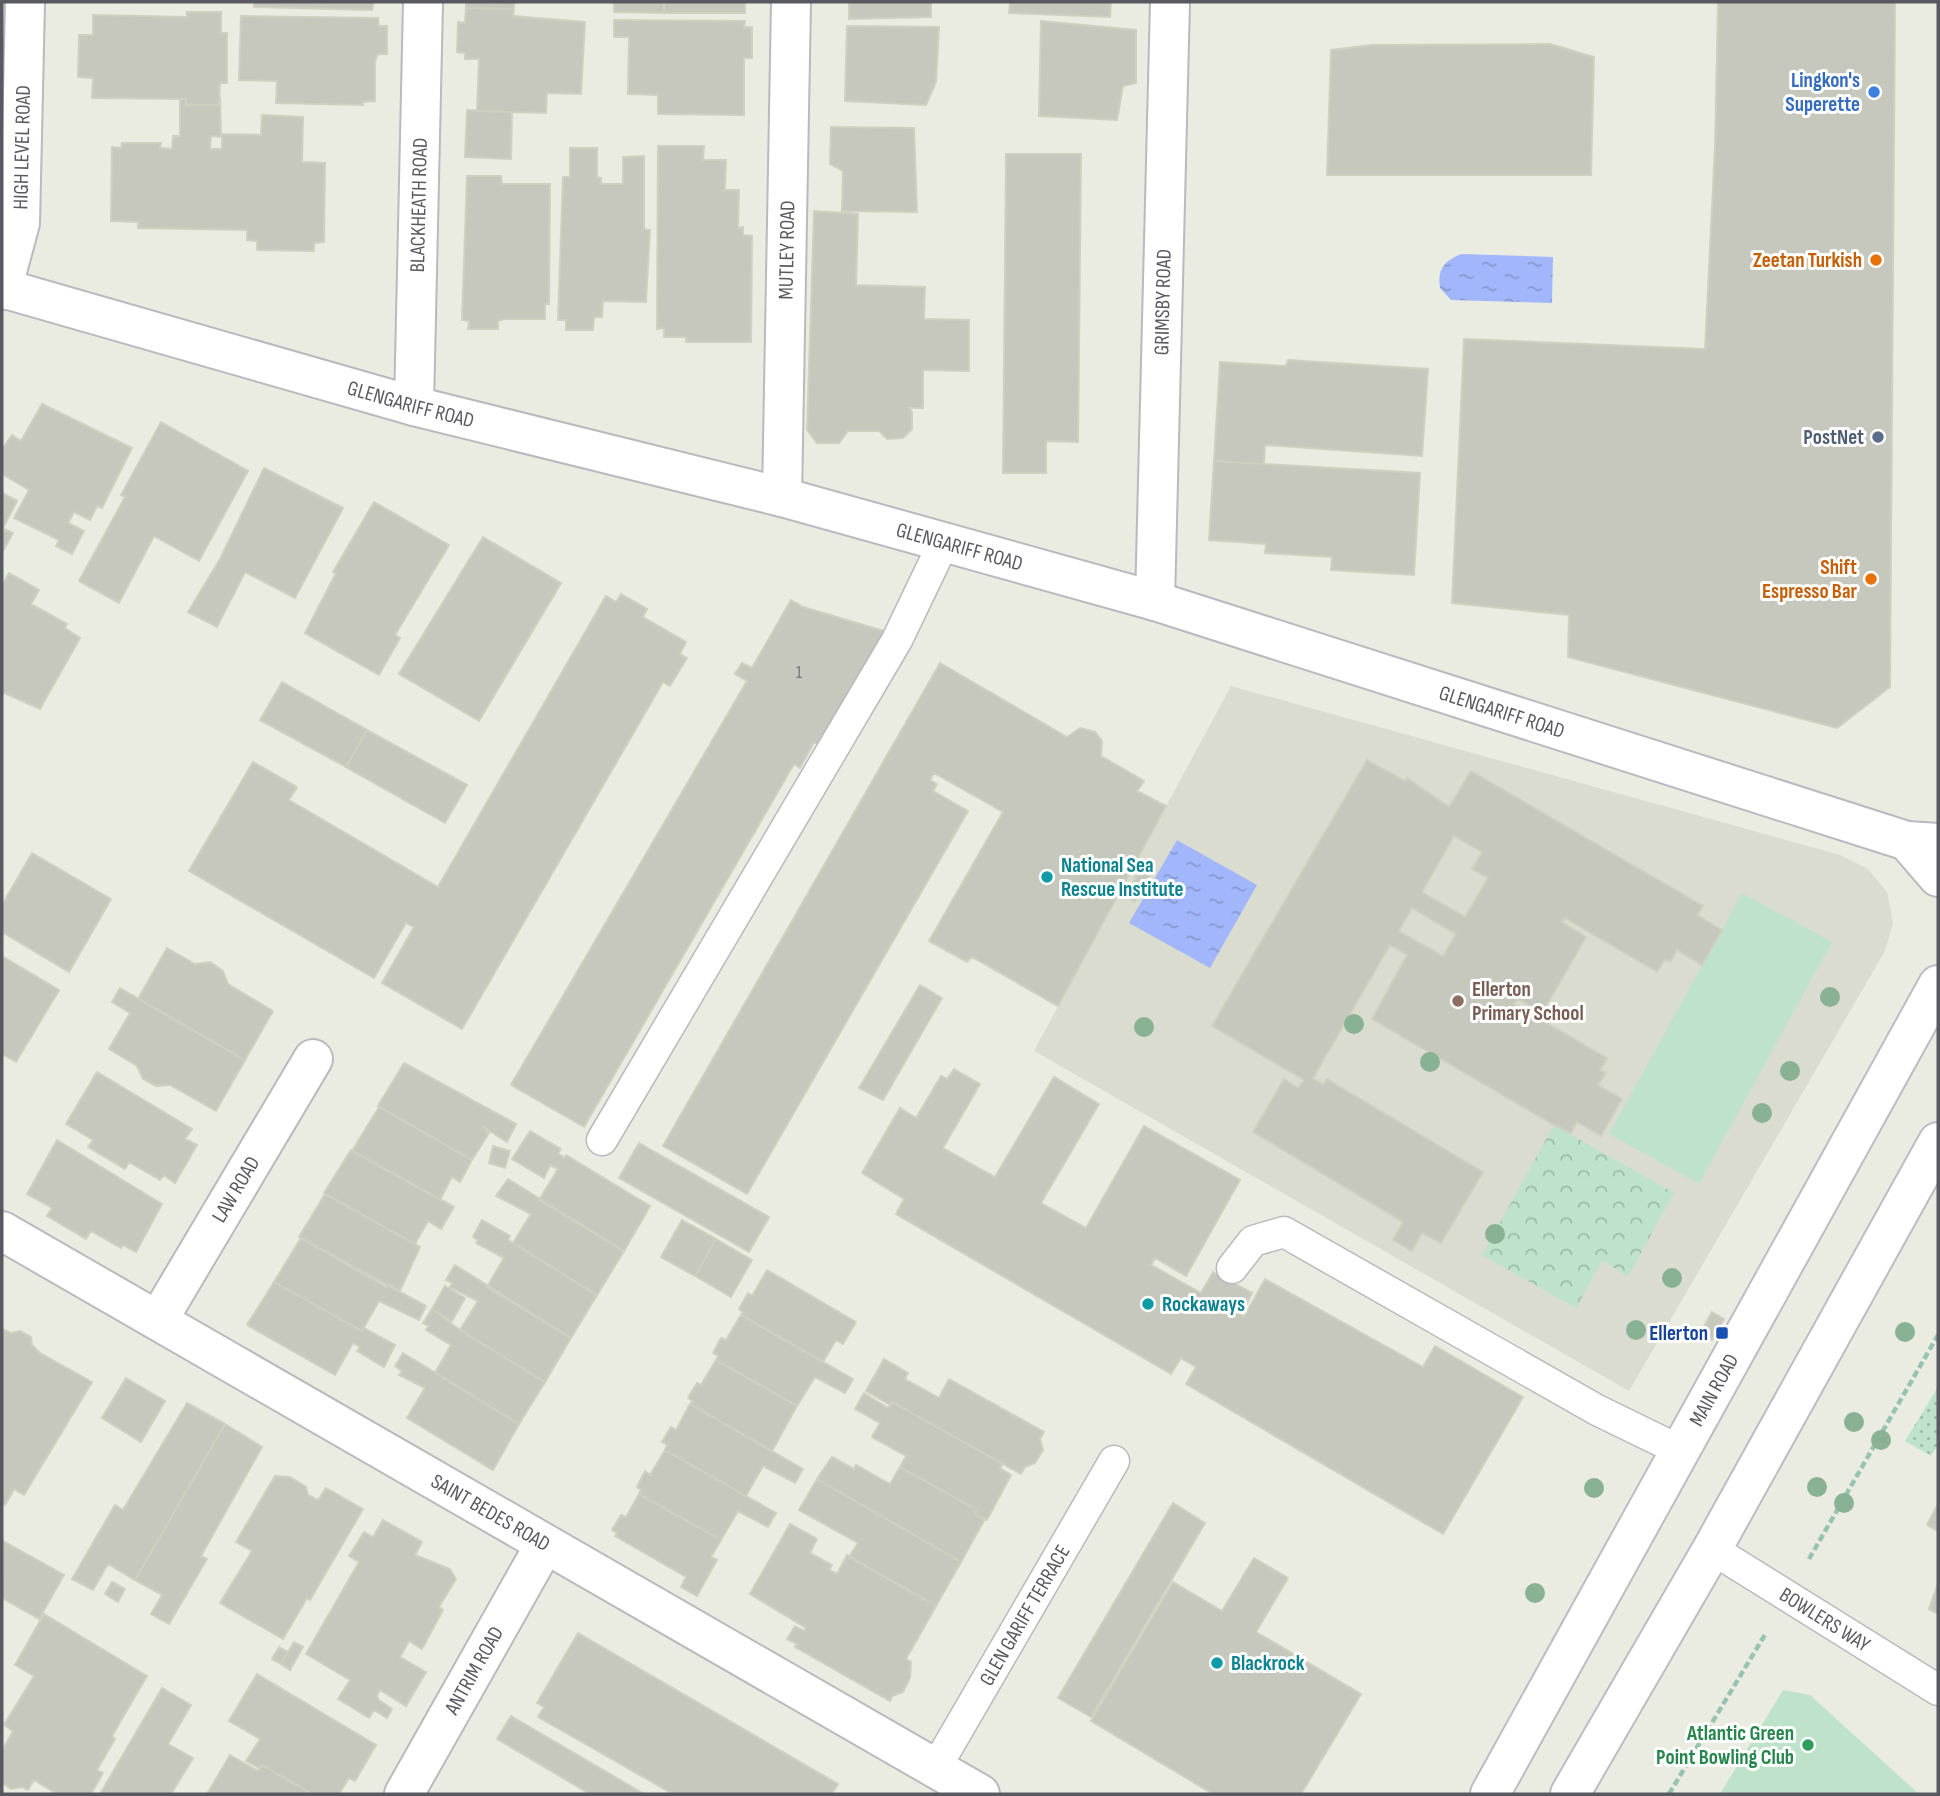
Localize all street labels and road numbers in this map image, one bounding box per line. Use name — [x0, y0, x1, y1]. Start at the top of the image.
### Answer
street label: HIGH LEVEL ROAD — [8, 85, 36, 210]
street label: BLACKHEATH ROAD — [404, 137, 432, 273]
street label: MUTLEY ROAD — [773, 200, 800, 300]
street label: GRIMSBY ROAD — [1149, 249, 1176, 356]
street label: GLENGARIFF ROAD — [345, 375, 477, 433]
street label: GLENGARIFF ROAD — [893, 517, 1026, 576]
street label: GLENGARIFF ROAD — [1436, 680, 1568, 743]
street label: LAW ROAD — [206, 1152, 265, 1227]
street label: MAIN ROAD — [1684, 1349, 1744, 1430]
street label: SAINT BEDES ROAD — [427, 1468, 555, 1556]
street label: GLEN GARIFF TERRACE — [974, 1540, 1075, 1690]
street label: BOWLERS WAY — [1775, 1582, 1875, 1657]
street label: ANTRIM ROAD — [439, 1622, 509, 1720]

